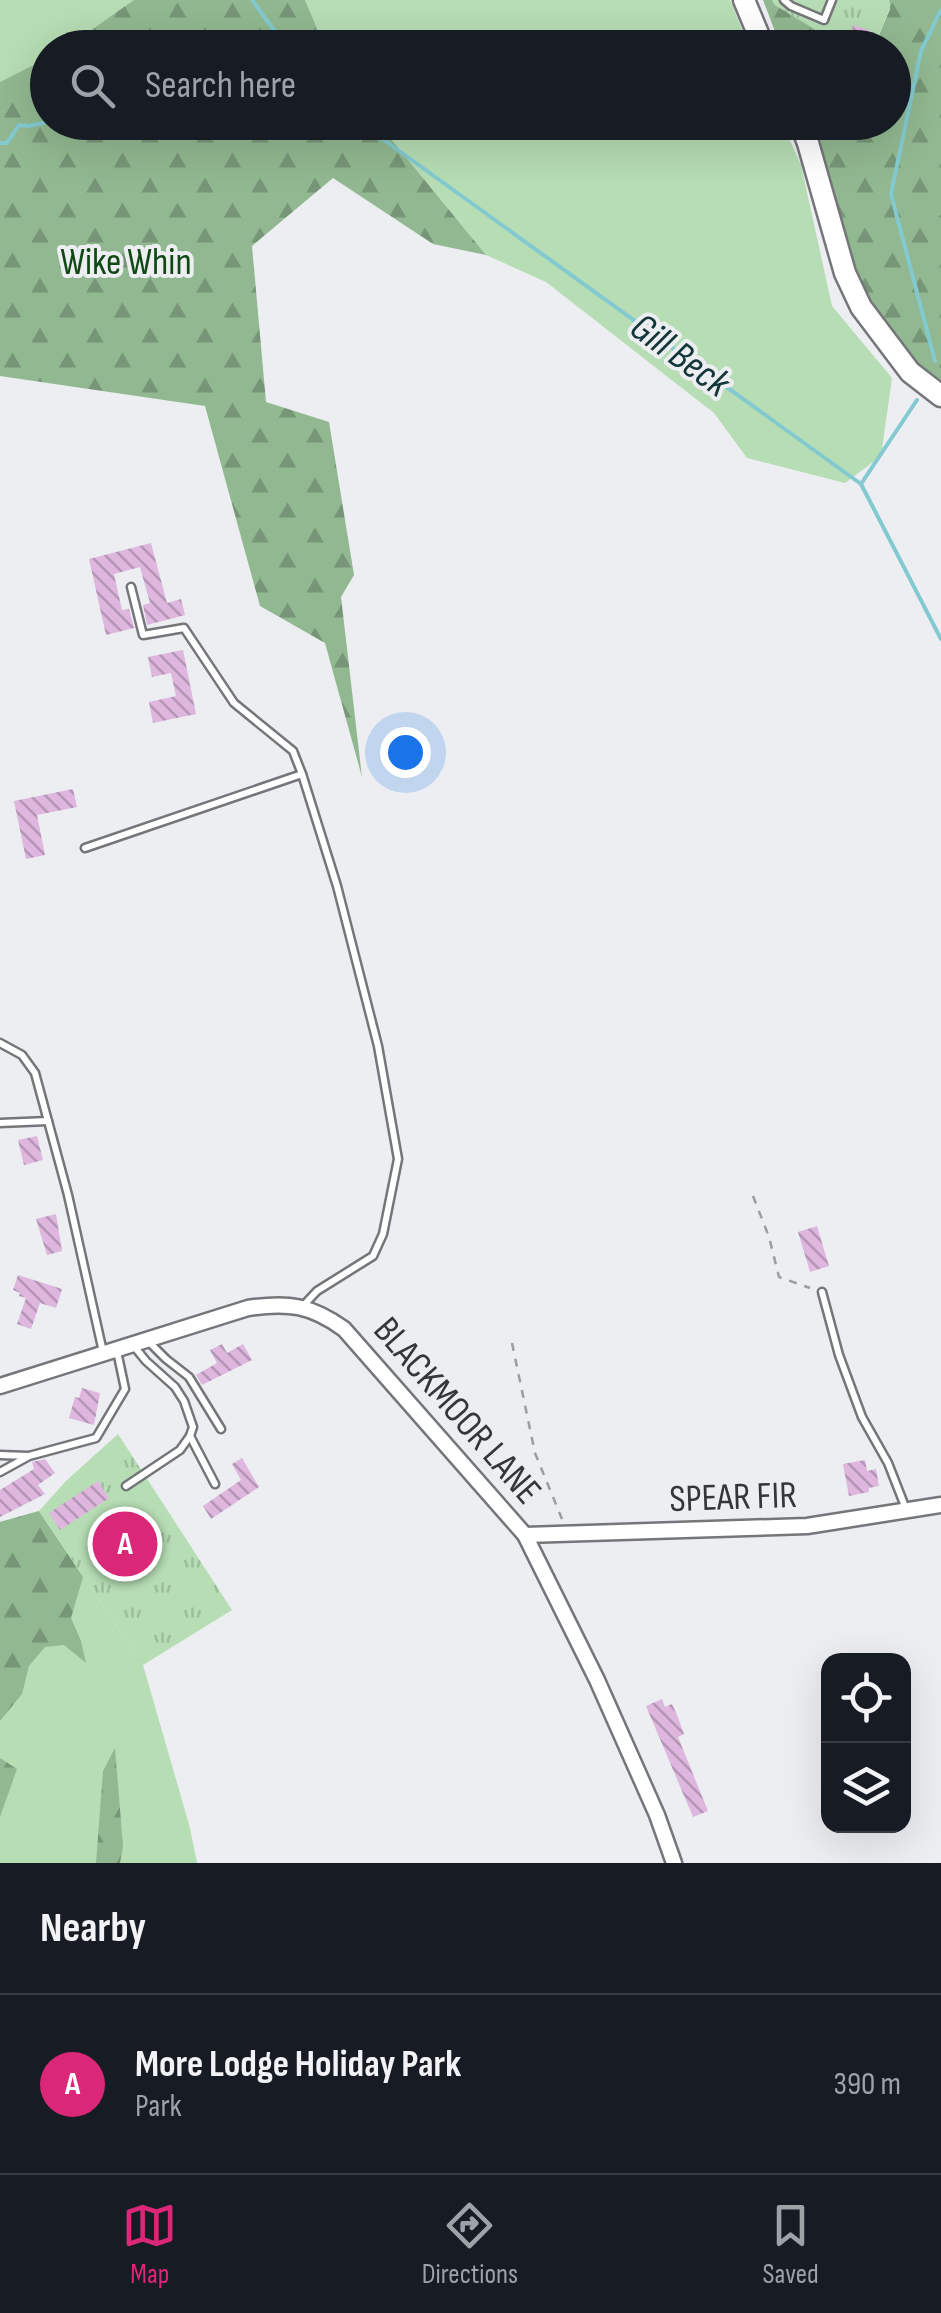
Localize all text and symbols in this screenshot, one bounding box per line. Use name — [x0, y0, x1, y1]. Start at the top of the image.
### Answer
search box — [30, 30, 911, 140]
icon: search — [65, 58, 120, 113]
text: Search here — [145, 63, 296, 108]
park label: Wike Whin — [60, 240, 192, 285]
water label: Gill Beck — [621, 303, 740, 408]
your location — [380, 727, 431, 778]
street label: BLACKMOOR LANE — [364, 1309, 550, 1513]
street label: SPEAR FIR — [668, 1473, 798, 1522]
pin: A — [92, 1506, 158, 1582]
map controls — [821, 1653, 911, 1833]
button: locate — [821, 1653, 911, 1743]
button: layers — [821, 1743, 911, 1833]
text: Nearby — [40, 1903, 146, 1954]
text: More Lodge Holiday Park — [135, 2042, 461, 2087]
text: A — [65, 2065, 80, 2104]
text: 390 m — [834, 2065, 901, 2104]
text: Park — [135, 2087, 182, 2126]
tab: Map — [122, 2198, 177, 2291]
tab: Directions — [422, 2198, 518, 2291]
tab: Saved — [763, 2198, 819, 2291]

